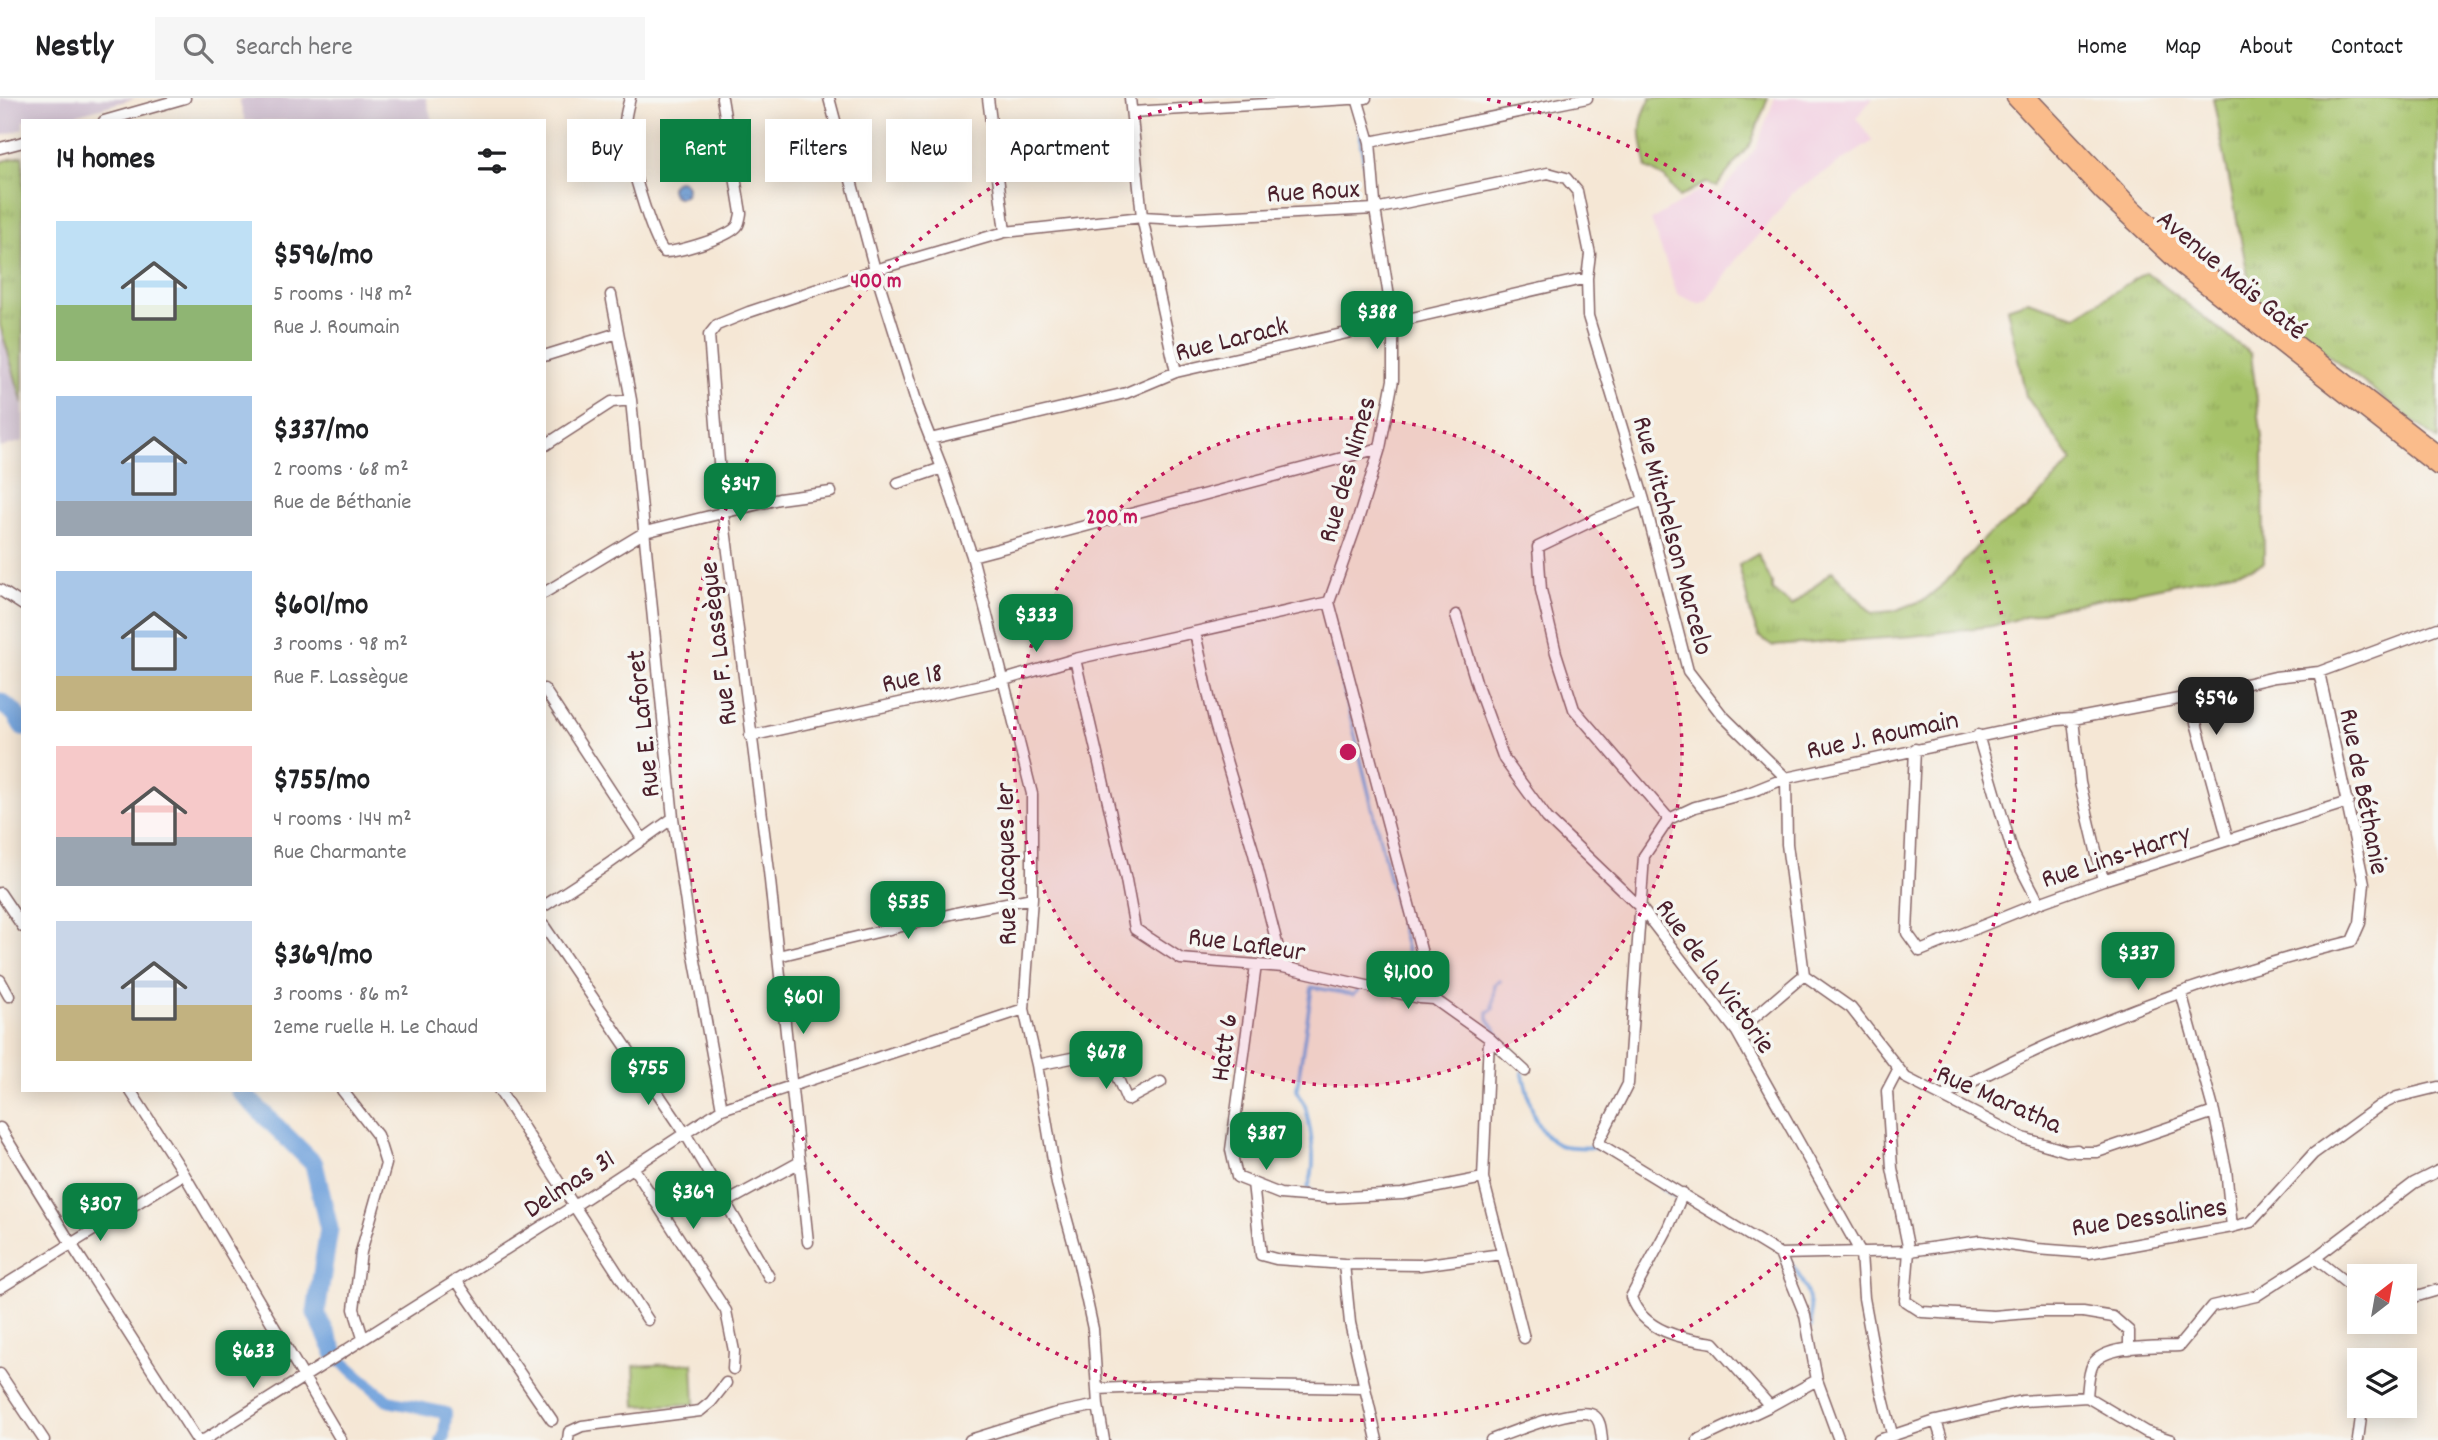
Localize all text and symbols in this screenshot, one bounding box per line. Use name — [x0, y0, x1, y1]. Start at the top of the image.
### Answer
search box — [155, 17, 645, 80]
text: Nestly — [35, 25, 113, 72]
icon: search — [179, 29, 217, 67]
text: Search here — [235, 30, 353, 67]
text: Home — [2077, 31, 2127, 65]
text: Map — [2165, 31, 2201, 65]
text: About — [2239, 31, 2293, 65]
text: Contact — [2331, 31, 2403, 65]
chip: Buy — [567, 119, 646, 182]
chip: Rent — [660, 119, 751, 182]
chip: Filters — [765, 119, 872, 182]
chip: New — [886, 119, 972, 182]
chip: Apartment — [986, 119, 1134, 182]
text: 14 homes — [56, 140, 155, 183]
icon: filters — [473, 142, 511, 180]
street label: Rue Roux — [1266, 172, 1361, 216]
street label: Avenue Maïs Gaté — [2146, 202, 2314, 352]
text: $596/mo — [273, 236, 373, 279]
icon: home — [112, 249, 196, 333]
text: 400 m — [851, 268, 901, 298]
text: 5 rooms · 148 m² — [273, 279, 412, 312]
pin: $388 — [1336, 292, 1418, 351]
text: $388 — [1357, 297, 1397, 330]
street label: Rue Larack — [1171, 309, 1293, 375]
text: Rue J. Roumain — [273, 312, 400, 345]
street label: Rue des Nimes — [1310, 393, 1390, 548]
text: $337/mo — [273, 411, 369, 454]
street label: Rue Mitchelson Marcelo — [1619, 413, 1721, 660]
icon: home — [112, 424, 196, 508]
text: 2 rooms · 68 m² — [273, 454, 409, 487]
pin: $347 — [699, 464, 781, 523]
text: $347 — [720, 469, 760, 502]
text: Rue de Béthanie — [273, 487, 411, 520]
text: 200 m — [1086, 504, 1138, 534]
street label: Rue F. Lassègue — [691, 559, 751, 728]
text: $601/mo — [273, 586, 368, 629]
pin: $333 — [995, 594, 1077, 654]
icon: home — [112, 599, 196, 683]
text: $333 — [1015, 600, 1057, 633]
text: 3 rooms · 98 m² — [273, 629, 408, 662]
street label: Rue E. Laforet — [618, 648, 674, 799]
street label: Rue 18 — [879, 655, 947, 707]
text: Rue F. Lassègue — [273, 662, 408, 695]
pin: $596 — [2175, 678, 2257, 737]
text: $596 — [2194, 683, 2238, 716]
street label: Rue J. Roumain — [1803, 702, 1963, 773]
street label: Rue de Béthanie — [2325, 706, 2397, 878]
centre of rings — [1336, 740, 1360, 764]
text: $755/mo — [273, 761, 370, 804]
icon: home — [112, 774, 196, 858]
street label: Rue Jacques 1er — [988, 782, 1030, 946]
text: 4 rooms · 144 m² — [273, 804, 412, 837]
street label: Rue Lins-Harry — [2037, 816, 2197, 902]
text: Rue Charmante — [273, 837, 407, 870]
pin: $535 — [867, 882, 949, 941]
text: $535 — [886, 887, 930, 920]
street label: Rue de la Victorie — [1643, 892, 1783, 1064]
street label: Rue Lafleur — [1185, 919, 1308, 975]
pin: $337 — [2097, 932, 2179, 992]
text: $369/mo — [273, 936, 372, 979]
text: $337 — [2118, 938, 2158, 971]
icon: home — [112, 949, 196, 1033]
pin: $1,100 — [1351, 951, 1465, 1011]
text: $1,100 — [1382, 957, 1434, 990]
pin: $601 — [762, 976, 844, 1036]
text: 3 rooms · 86 m² — [273, 979, 409, 1012]
text: $601 — [783, 982, 823, 1015]
street label: Hatt 6 — [1202, 1011, 1252, 1084]
text: 2eme ruelle H. Le Chaud — [273, 1012, 478, 1045]
pin: $678 — [1065, 1032, 1147, 1091]
text: $678 — [1086, 1037, 1126, 1070]
pin: $755 — [607, 1048, 689, 1107]
text: $755 — [627, 1053, 669, 1086]
street label: Rue Maratha — [1929, 1056, 2068, 1147]
pin: $387 — [1225, 1112, 1307, 1172]
text: $387 — [1246, 1118, 1286, 1151]
street label: Delmas 31 — [517, 1141, 625, 1231]
pin: $369 — [652, 1172, 734, 1231]
text: $369 — [671, 1177, 715, 1210]
pin: $307 — [59, 1184, 141, 1243]
text: $307 — [78, 1189, 122, 1222]
street label: Rue Dessalines — [2069, 1189, 2230, 1251]
north arrow — [2347, 1264, 2417, 1334]
map controls — [2347, 1264, 2417, 1418]
pin: $633 — [212, 1330, 294, 1390]
text: $633 — [231, 1336, 275, 1369]
button: layers — [2347, 1348, 2417, 1418]

